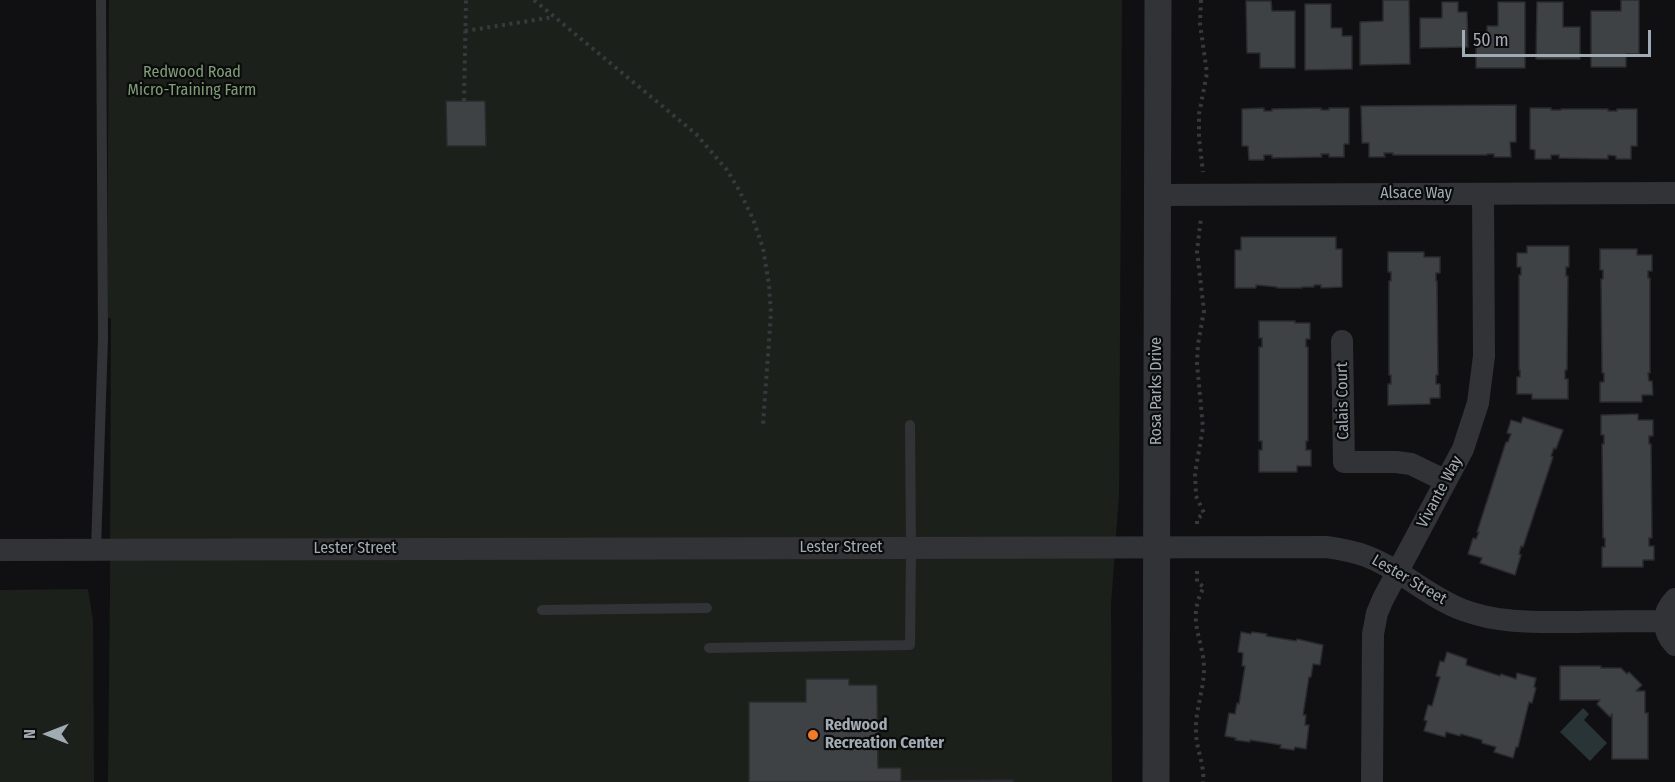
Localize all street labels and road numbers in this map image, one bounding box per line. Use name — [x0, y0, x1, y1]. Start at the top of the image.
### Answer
street label: Alsace Way — [1380, 184, 1452, 204]
street label: Rosa Parks Drive — [1147, 337, 1167, 445]
street label: Calais Court — [1333, 362, 1353, 440]
street label: Vivante Way — [1413, 453, 1467, 531]
street label: Lester Street — [799, 538, 883, 558]
street label: Lester Street — [313, 539, 397, 559]
street label: Lester Street — [1368, 551, 1450, 609]

